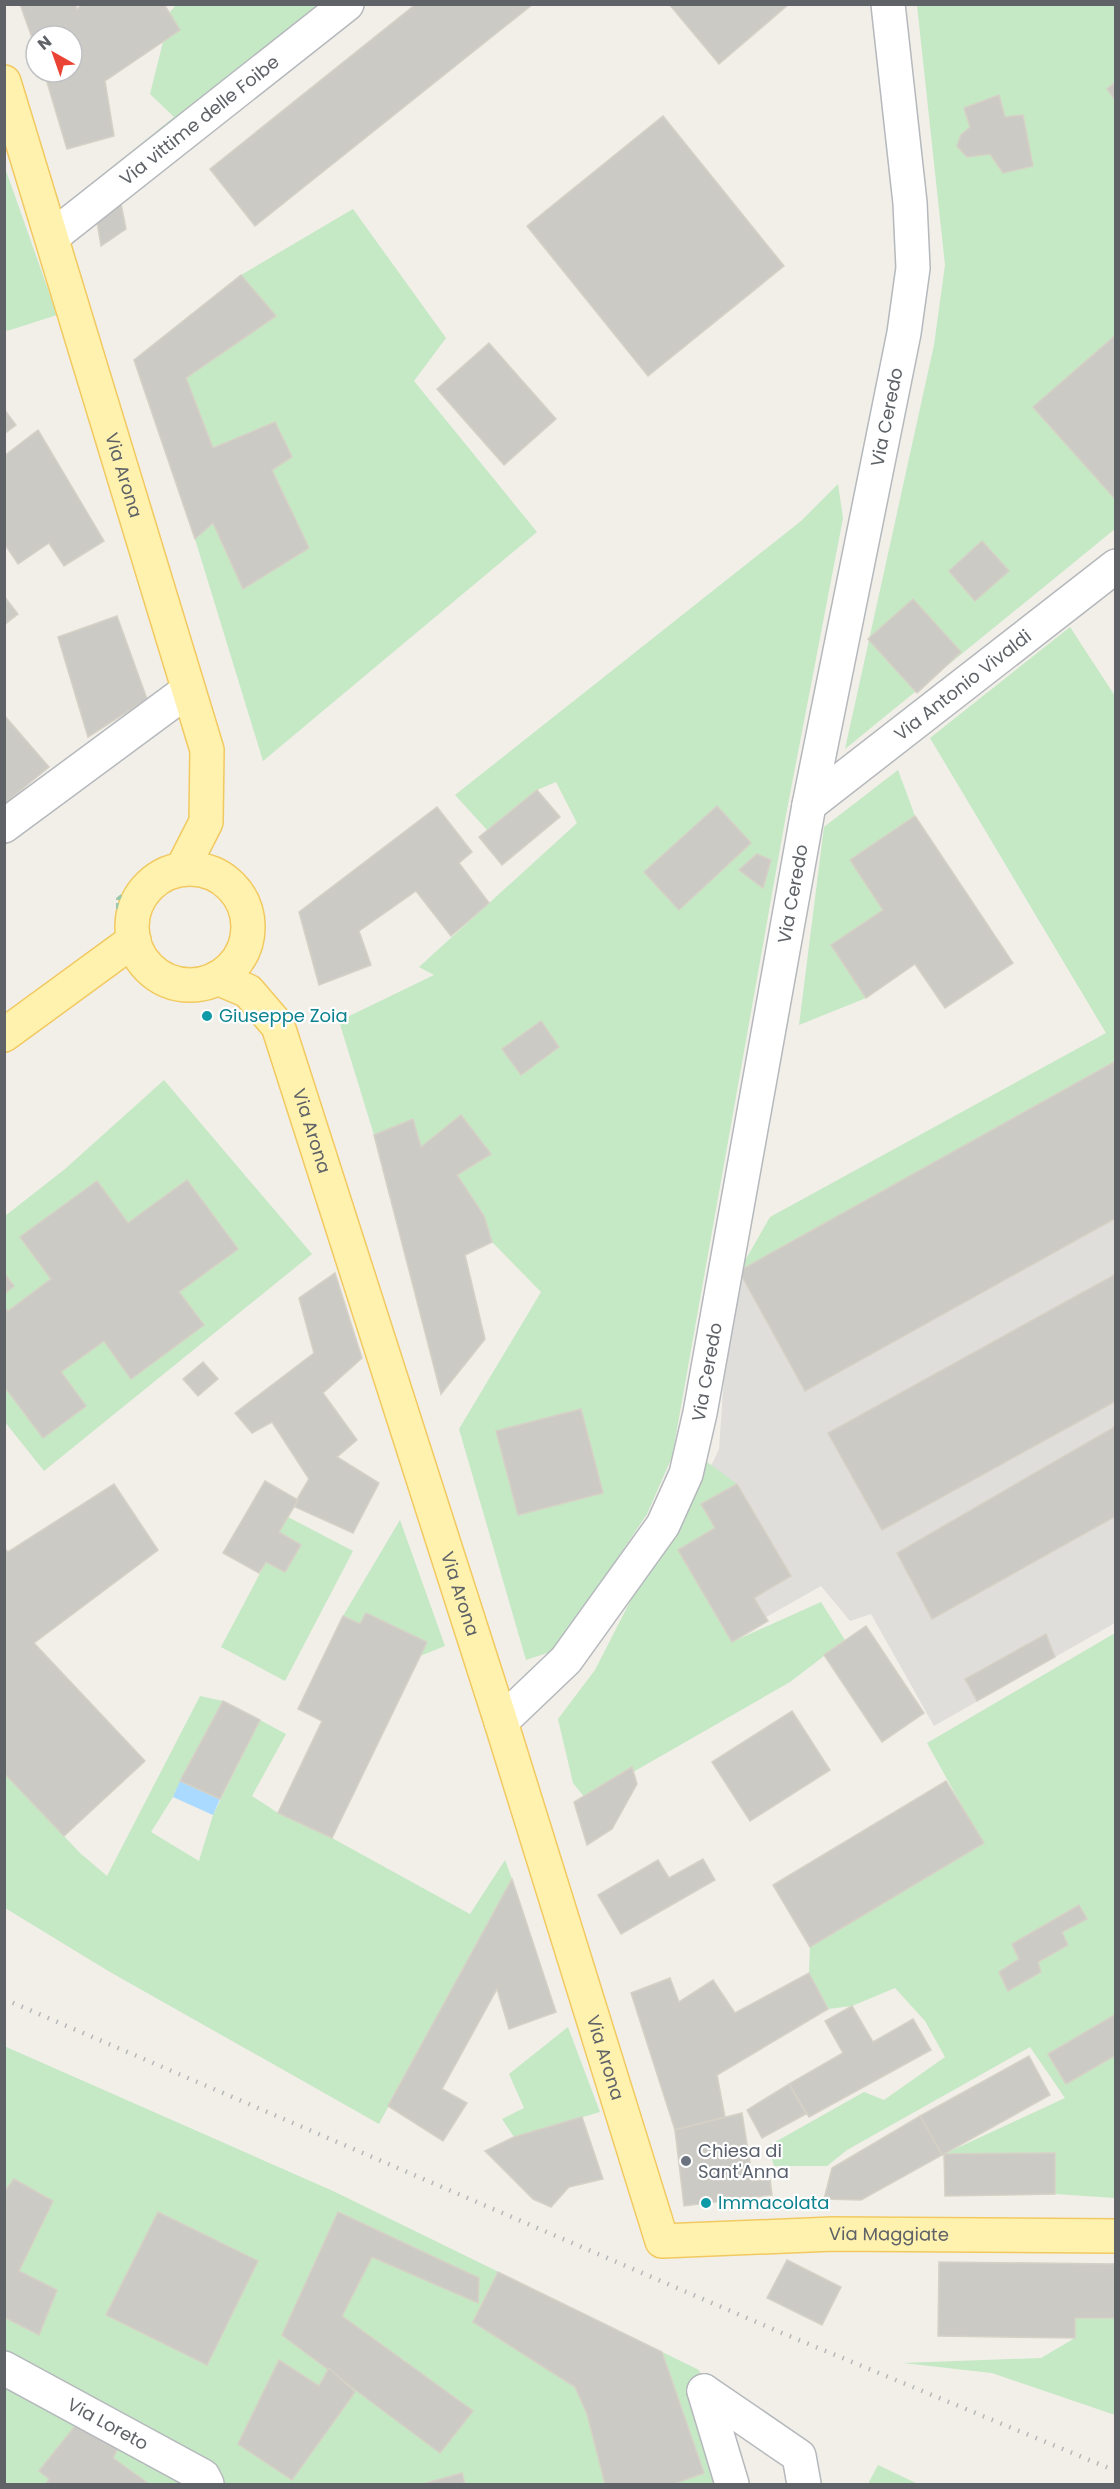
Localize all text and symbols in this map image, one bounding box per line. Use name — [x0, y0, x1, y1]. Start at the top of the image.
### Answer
north arrow — [24, 24, 84, 84]
text: N — [33, 30, 57, 56]
street label: Via vittime delle Foibe — [114, 49, 284, 191]
street label: Via Ceredo — [864, 365, 909, 469]
street label: Via Arona — [99, 430, 149, 521]
street label: Via Antonio Vivaldi — [889, 623, 1036, 746]
street label: Via Ceredo — [771, 842, 814, 945]
place label: Giuseppe Zoia — [219, 1003, 348, 1028]
marker: Giuseppe Zoia — [200, 1009, 214, 1023]
street label: Via Arona — [287, 1085, 337, 1176]
street label: Via Ceredo — [685, 1321, 728, 1424]
street label: Via Arona — [435, 1548, 486, 1639]
street label: Via Arona — [581, 2012, 631, 2103]
place label: Chiesa di Sant'Anna — [698, 2138, 789, 2184]
marker: Chiesa di Sant'Anna — [679, 2154, 693, 2168]
place label: Immacolata — [718, 2190, 829, 2215]
marker: Immacolata — [699, 2196, 713, 2210]
street label: Via Maggiate — [829, 2221, 949, 2247]
street label: Via Loreto — [63, 2392, 153, 2456]

